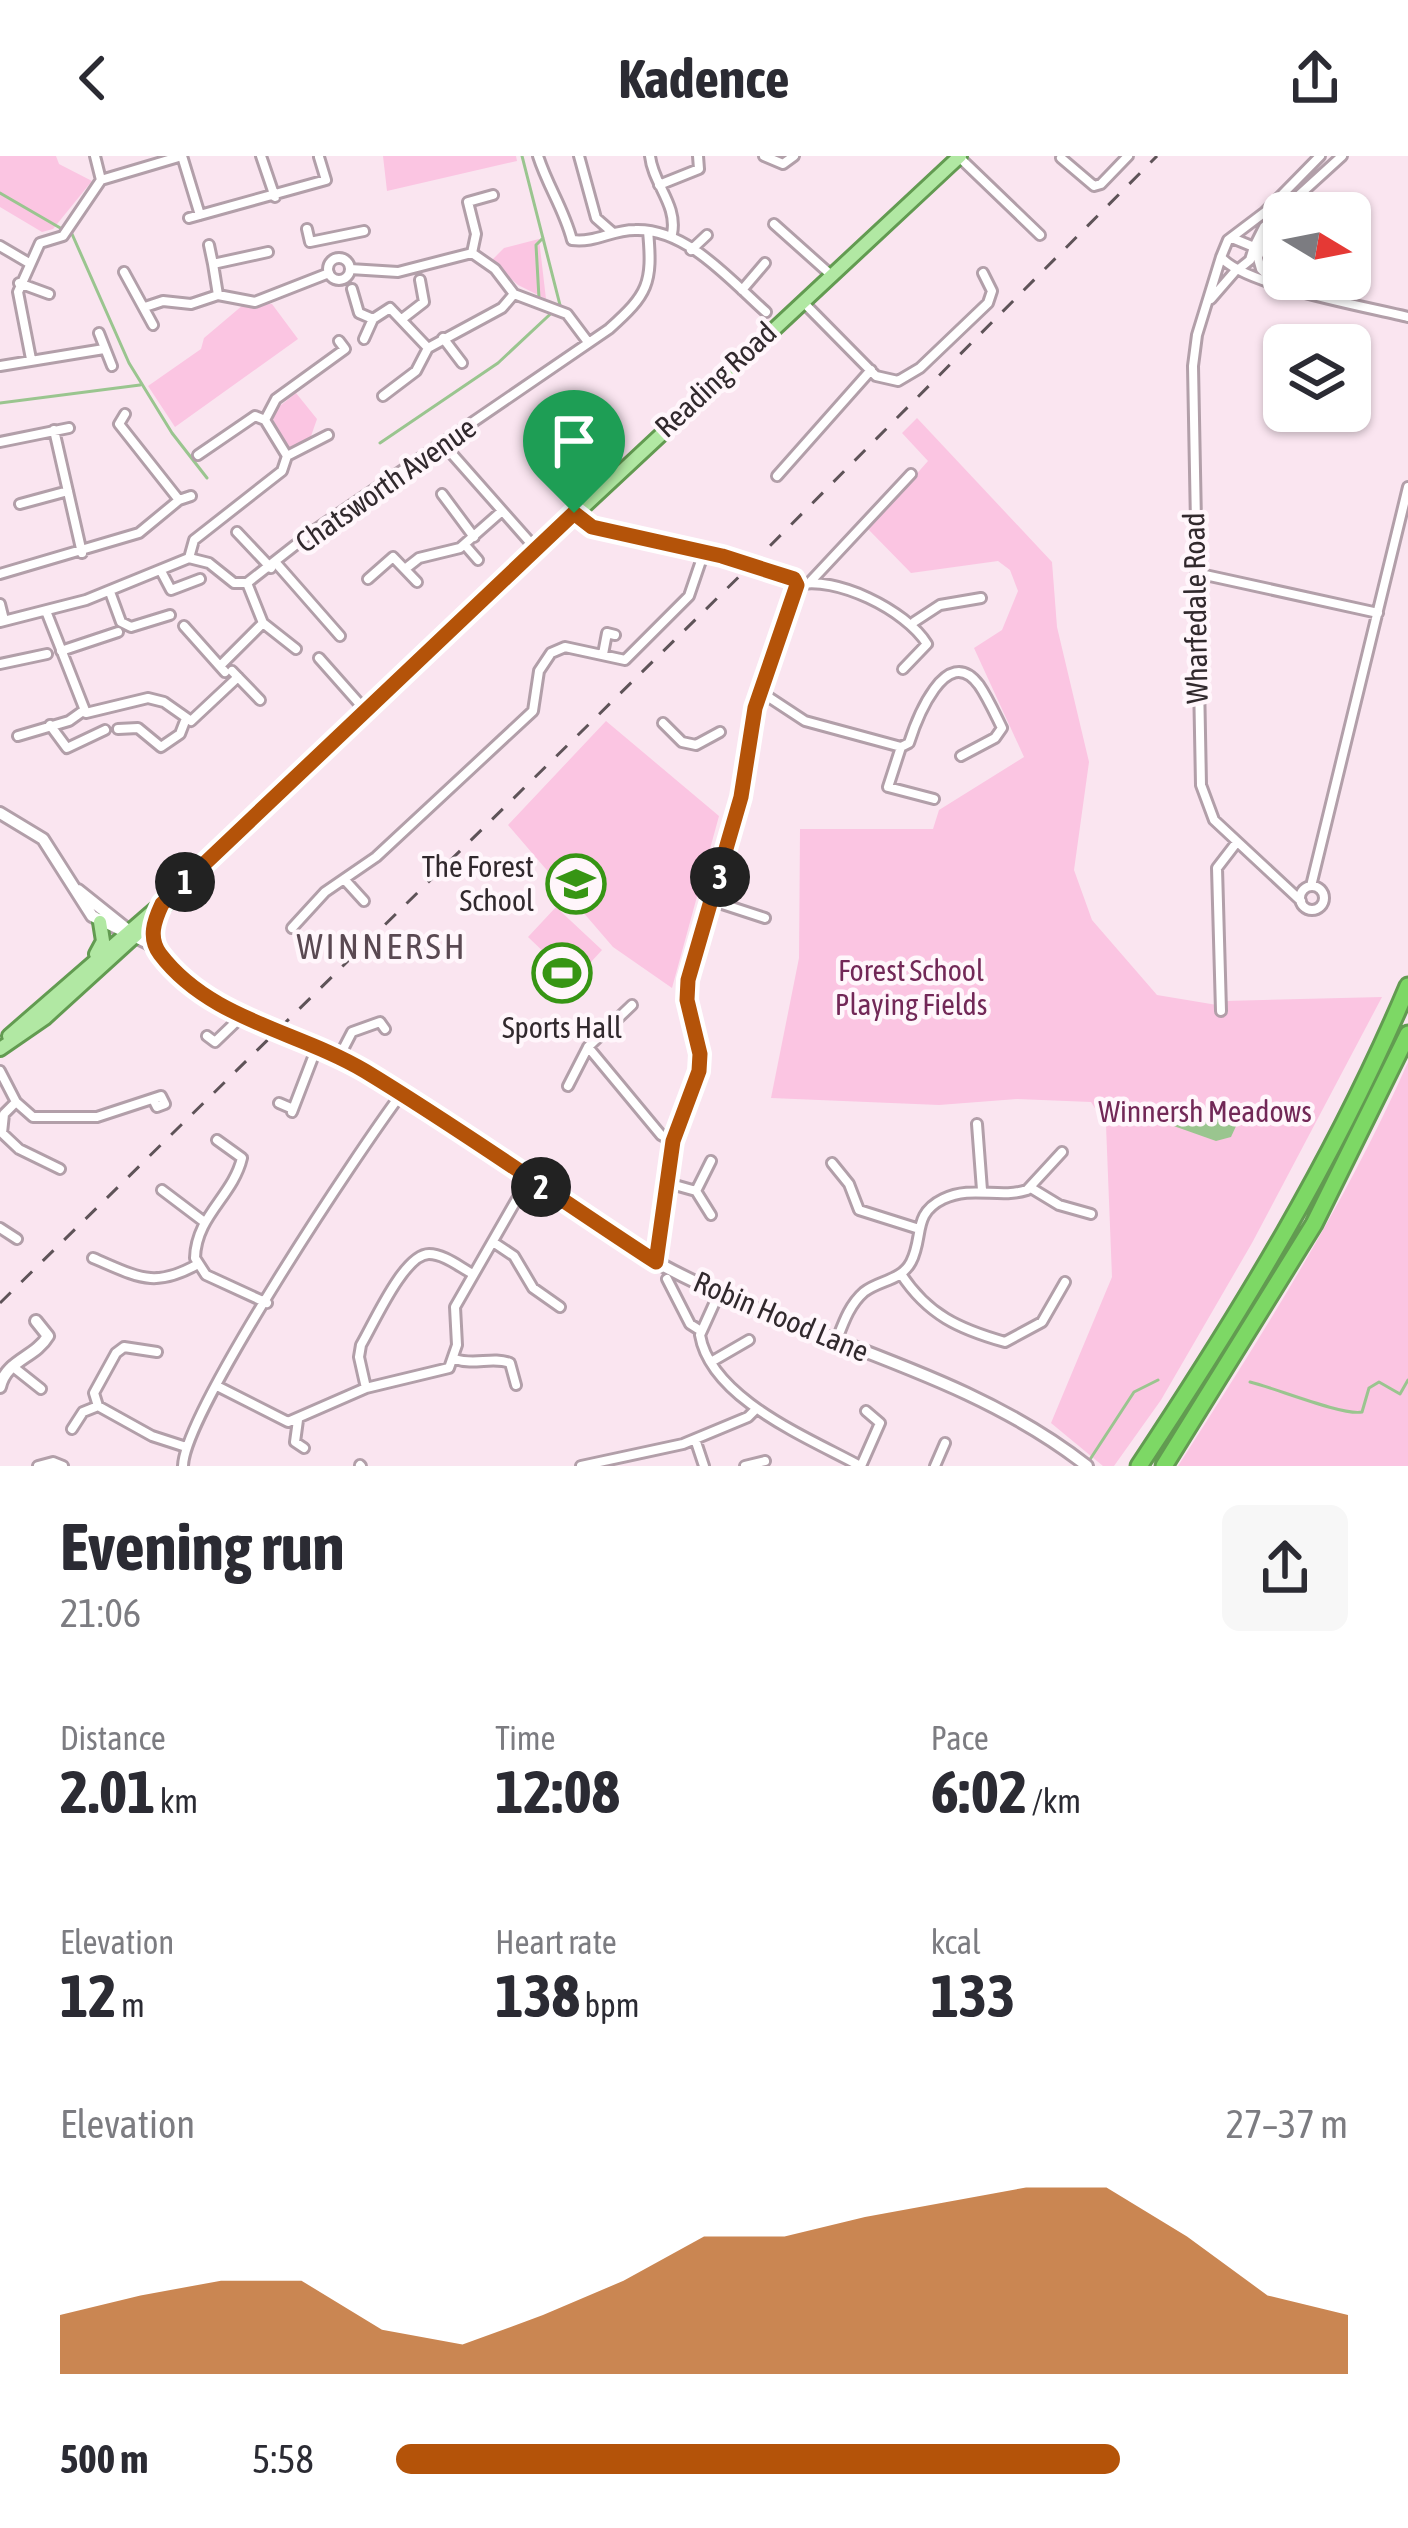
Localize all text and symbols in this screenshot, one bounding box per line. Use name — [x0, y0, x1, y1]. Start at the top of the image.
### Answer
icon: back — [60, 45, 126, 111]
icon: share — [1282, 45, 1348, 111]
text: Kadence — [618, 48, 790, 109]
north arrow — [1263, 192, 1371, 300]
map controls — [1263, 192, 1371, 432]
street label: Reading Road — [648, 315, 783, 444]
button: layers — [1263, 324, 1371, 432]
pin — [523, 390, 625, 513]
icon: arrive — [541, 408, 607, 474]
street label: Chatsworth Avenue — [289, 410, 482, 559]
street label: Wharfedale Road — [1176, 512, 1214, 704]
pin: 3 — [690, 847, 750, 907]
place label: The Forest School — [422, 849, 534, 917]
pin: 1 — [155, 852, 215, 912]
school or university icon: The Forest School — [545, 853, 607, 915]
text: 3 — [712, 858, 728, 896]
text: 1 — [177, 863, 193, 901]
district label: WINNERSH — [296, 925, 468, 967]
sports icon: Sports Hall — [531, 942, 593, 1004]
park label: Forest School Playing Fields — [835, 953, 987, 1021]
place label: Sports Hall — [502, 1010, 622, 1044]
park label: Winnersh Meadows — [1098, 1094, 1312, 1128]
pin: 2 — [511, 1157, 571, 1217]
text: 2 — [533, 1168, 549, 1206]
street label: Robin Hood Lane — [689, 1264, 874, 1368]
button: share — [1222, 1505, 1348, 1631]
text: Evening run — [60, 1508, 345, 1584]
text: 21:06 — [60, 1591, 141, 1635]
text: Distance — [60, 1719, 166, 1757]
text: Time — [495, 1719, 556, 1757]
text: Pace — [931, 1719, 989, 1757]
text: 2.01 — [60, 1757, 155, 1826]
text: 12:08 — [495, 1757, 620, 1826]
text: 6:02 — [931, 1757, 1027, 1826]
text: km — [155, 1782, 198, 1820]
text: /km — [1027, 1782, 1081, 1820]
text: Elevation — [60, 1923, 174, 1961]
text: Heart rate — [495, 1923, 617, 1961]
text: kcal — [931, 1923, 981, 1961]
text: 12 — [60, 1961, 116, 2030]
text: 138 — [495, 1961, 580, 2030]
text: 133 — [931, 1961, 1015, 2030]
text: m — [116, 1986, 145, 2024]
text: bpm — [580, 1986, 640, 2024]
text: Elevation — [60, 2102, 195, 2146]
text: 27–37 m — [1226, 2102, 1348, 2146]
text: 500 m — [60, 2437, 148, 2481]
text: 5:58 — [252, 2437, 314, 2481]

